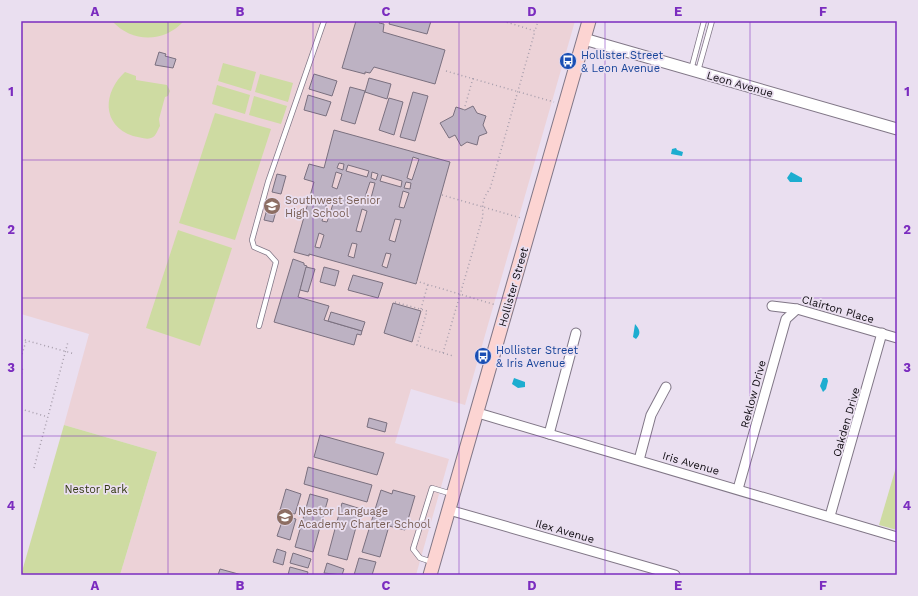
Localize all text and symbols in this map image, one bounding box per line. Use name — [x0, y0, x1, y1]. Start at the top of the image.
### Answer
text: A — [91, 4, 100, 19]
text: B — [236, 4, 245, 19]
text: C — [382, 4, 391, 19]
text: D — [527, 4, 537, 19]
text: E — [674, 4, 682, 19]
text: F — [819, 4, 827, 19]
place label: Hollister Street & Leon Avenue — [581, 49, 663, 75]
bus stop icon: Hollister Street & Leon Avenue — [558, 51, 578, 71]
street label: Leon Avenue — [705, 69, 775, 100]
text: 1 — [8, 84, 14, 99]
text: 1 — [904, 84, 910, 99]
place label: Southwest Senior High School — [285, 194, 381, 220]
school or university icon: Southwest Senior High School — [262, 196, 282, 216]
text: 2 — [7, 222, 15, 237]
text: 2 — [903, 222, 911, 237]
street label: Hollister Street — [496, 246, 531, 328]
street label: Clairton Place — [800, 293, 876, 326]
place label: Hollister Street & Iris Avenue — [496, 344, 578, 370]
bus stop icon: Hollister Street & Iris Avenue — [473, 346, 493, 366]
street label: Reklow Drive — [738, 359, 769, 429]
text: 3 — [7, 360, 15, 375]
text: 3 — [903, 360, 911, 375]
street label: Oakden Drive — [830, 386, 863, 458]
street label: Iris Avenue — [661, 449, 721, 478]
park label: Nestor Park — [65, 483, 128, 496]
text: 4 — [7, 498, 16, 513]
text: 4 — [903, 498, 912, 513]
place label: Nestor Language Academy Charter School — [298, 505, 431, 531]
school or university icon: Nestor Language Academy Charter School — [275, 507, 295, 527]
street label: Ilex Avenue — [534, 517, 596, 546]
text: A — [91, 578, 100, 593]
text: B — [236, 578, 245, 593]
text: C — [382, 578, 391, 593]
text: D — [527, 578, 537, 593]
text: E — [674, 578, 682, 593]
text: F — [819, 578, 827, 593]

